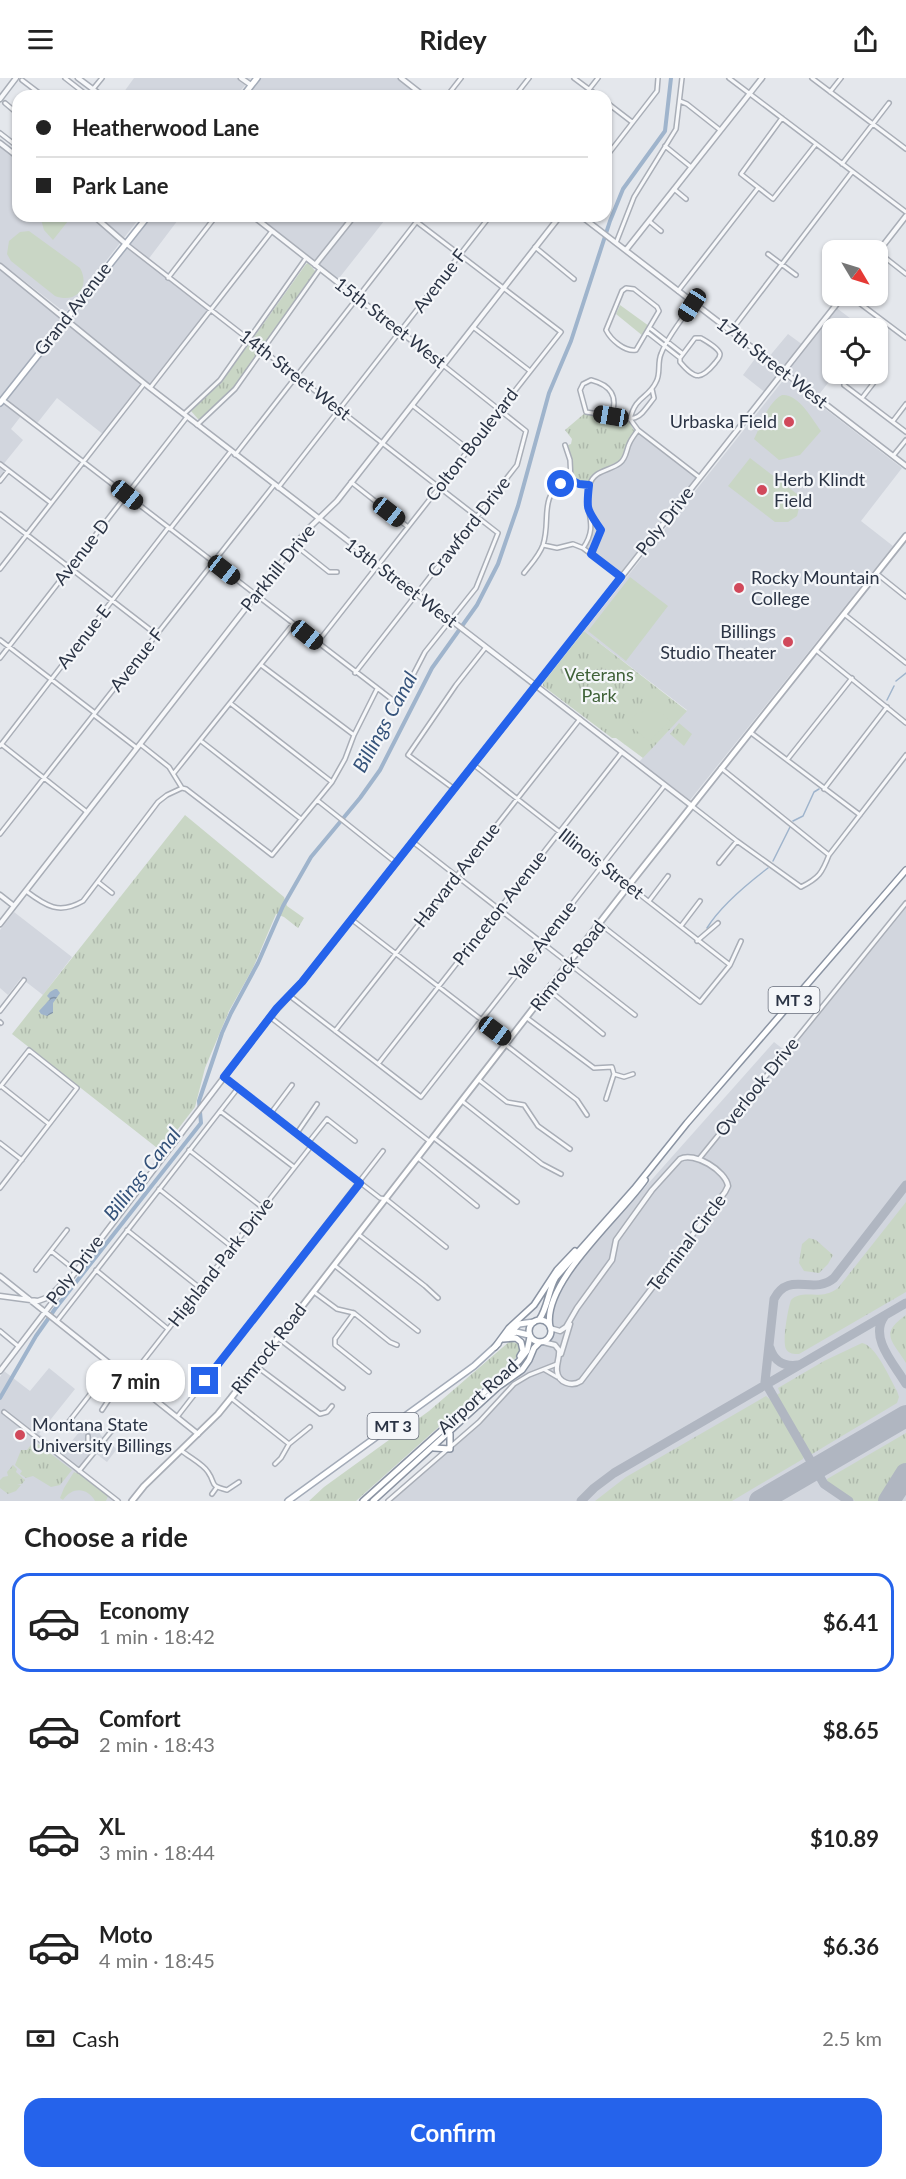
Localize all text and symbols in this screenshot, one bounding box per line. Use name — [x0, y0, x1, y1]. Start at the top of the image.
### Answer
icon: menu — [24, 23, 57, 56]
text: Ridey — [419, 23, 487, 56]
icon: share — [849, 23, 882, 56]
text: Heatherwood Lane — [72, 114, 259, 141]
text: Park Lane — [72, 172, 169, 199]
north arrow — [822, 240, 888, 306]
map controls — [822, 240, 888, 384]
street label: Avenue F — [408, 244, 471, 316]
street label: Grand Avenue — [29, 257, 115, 359]
street label: 15th Street West — [331, 272, 451, 373]
car — [675, 285, 709, 325]
street label: 17th Street West — [713, 312, 833, 413]
button: locate — [822, 318, 888, 384]
street label: 14th Street West — [236, 324, 356, 425]
street label: Colton Boulevard — [420, 384, 522, 505]
car — [592, 404, 630, 428]
place label: Urbaska Field — [670, 410, 777, 432]
marker: Urbaska Field — [782, 415, 796, 429]
place label: Herb Klindt Field — [774, 468, 866, 511]
route start — [547, 470, 574, 497]
street label: Crawford Drive — [422, 472, 514, 581]
car — [107, 477, 147, 513]
street label: Poly Drive — [631, 482, 698, 559]
marker: Herb Klindt Field — [755, 483, 769, 497]
car — [369, 494, 409, 530]
street label: Avenue D — [49, 514, 114, 589]
street label: Parkhill Drive — [235, 519, 319, 615]
street label: 13th Street West — [341, 533, 463, 632]
car — [204, 552, 244, 588]
place label: Rocky Mountain College — [751, 566, 879, 609]
marker: Rocky Mountain College — [732, 581, 746, 595]
street label: Avenue E — [52, 600, 115, 673]
car — [287, 617, 327, 653]
place label: Billings Studio Theater — [660, 620, 776, 663]
street label: Avenue F — [105, 623, 168, 695]
marker: Billings Studio Theater — [781, 635, 795, 649]
park label: Veterans Park — [564, 663, 634, 706]
water label: Billings Canal — [347, 667, 422, 776]
street label: Harvard Avenue — [408, 818, 504, 931]
street label: Illinois Street — [555, 823, 649, 904]
street label: Princeton Avenue — [448, 846, 551, 969]
street label: Yale Avenue — [504, 896, 580, 985]
street label: Rimrock Road — [525, 916, 609, 1015]
road number: MT 3 — [768, 987, 820, 1013]
car — [475, 1013, 515, 1049]
street label: Overlook Drive — [710, 1033, 803, 1140]
water label: Billings Canal — [98, 1122, 185, 1224]
street label: Terminal Circle — [642, 1189, 730, 1295]
street label: Highland Park Drive — [163, 1192, 278, 1330]
street label: Poly Drive — [41, 1230, 107, 1308]
street label: Rimrock Road — [226, 1299, 310, 1398]
street label: Airport Road — [432, 1354, 522, 1438]
callout: 7 min — [85, 1360, 184, 1402]
route end — [191, 1367, 218, 1394]
text: 7 min — [111, 1369, 160, 1393]
place label: Montana State University Billings — [32, 1413, 172, 1456]
road number: MT 3 — [368, 1413, 418, 1439]
marker: Montana State University Billings — [13, 1428, 27, 1442]
text: Choose a ride — [24, 1520, 188, 1553]
icon: car — [27, 1596, 81, 1650]
text: Economy — [99, 1597, 189, 1624]
text: $6.41 — [823, 1609, 879, 1636]
text: 1 min · 18:42 — [99, 1624, 215, 1648]
icon: car — [27, 1704, 81, 1758]
text: Comfort — [99, 1705, 181, 1732]
text: $8.65 — [823, 1717, 879, 1744]
text: 2 min · 18:43 — [99, 1732, 215, 1756]
icon: car — [27, 1812, 81, 1866]
text: XL — [99, 1813, 125, 1840]
text: $10.89 — [810, 1825, 879, 1852]
text: 3 min · 18:44 — [99, 1840, 215, 1864]
icon: car — [27, 1920, 81, 1974]
text: Moto — [99, 1921, 153, 1948]
text: $6.36 — [823, 1933, 879, 1960]
text: 4 min · 18:45 — [99, 1948, 215, 1972]
icon: cash — [24, 2022, 57, 2055]
text: Cash — [72, 2025, 119, 2052]
text: 2.5 km — [822, 2026, 882, 2050]
button: Confirm — [24, 2098, 882, 2167]

